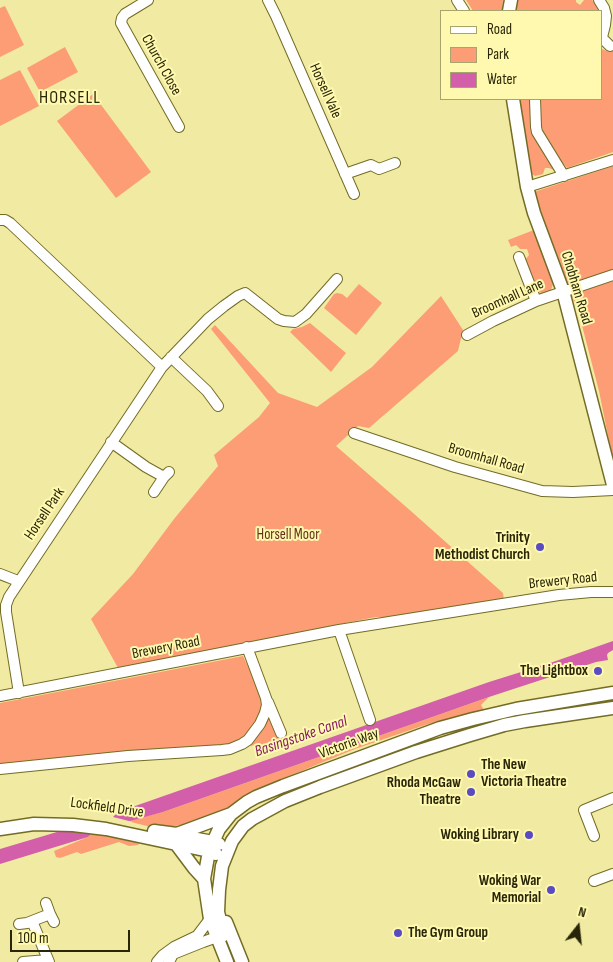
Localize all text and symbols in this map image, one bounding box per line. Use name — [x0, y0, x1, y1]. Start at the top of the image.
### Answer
legend — [440, 10, 603, 100]
text: Road — [487, 20, 512, 39]
street label: Church Close — [137, 32, 185, 98]
text: Park — [487, 45, 509, 64]
street label: Horsell Vale — [305, 61, 345, 121]
text: Water — [487, 70, 517, 89]
district label: HORSELL — [38, 87, 102, 109]
street label: Chobham Road — [556, 249, 596, 327]
street label: Broomhall Lane — [469, 275, 547, 323]
street label: Broomhall Road — [446, 440, 526, 478]
street label: Horsell Park — [21, 484, 69, 544]
park label: Horsell Moor — [257, 526, 319, 544]
place label: Trinity Methodist Church — [435, 529, 530, 564]
marker: Trinity Methodist Church — [534, 541, 546, 553]
street label: Brewery Road — [528, 568, 598, 594]
street label: Brewery Road — [131, 633, 201, 663]
place label: The Lightbox — [520, 662, 588, 680]
marker: The Lightbox — [592, 665, 604, 677]
water label: Basingstoke Canal — [252, 712, 350, 762]
street label: Victoria Way — [317, 725, 381, 763]
place label: The New Victoria Theatre — [481, 756, 567, 791]
marker: The New Victoria Theatre — [465, 768, 477, 780]
place label: Rhoda McGaw Theatre — [387, 774, 461, 809]
marker: Rhoda McGaw Theatre — [465, 786, 477, 798]
street label: Lockfield Drive — [69, 794, 145, 822]
place label: Woking Library — [441, 826, 519, 844]
marker: Woking Library — [523, 829, 535, 841]
place label: Woking War Memorial — [479, 872, 541, 907]
marker: Woking War Memorial — [545, 884, 557, 896]
north arrow — [553, 902, 603, 952]
text: N — [576, 903, 588, 921]
scale bar — [12, 920, 132, 952]
place label: The Gym Group — [408, 924, 488, 942]
marker: The Gym Group — [392, 927, 404, 939]
text: 100 m — [18, 929, 49, 948]

